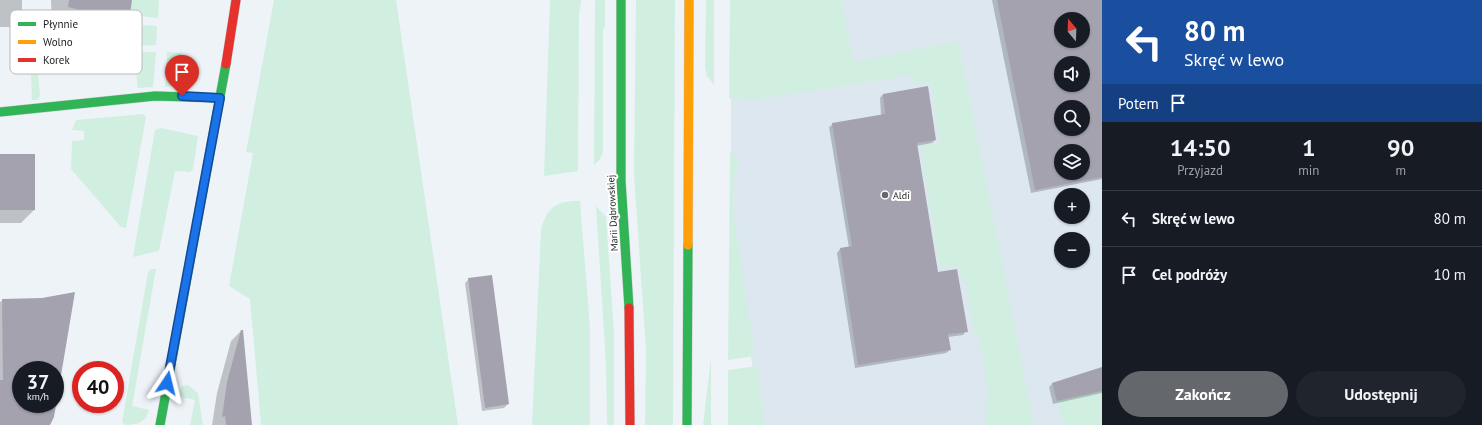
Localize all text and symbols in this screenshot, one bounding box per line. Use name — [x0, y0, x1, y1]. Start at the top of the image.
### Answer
legend — [10, 10, 142, 74]
north arrow — [1054, 12, 1090, 48]
map controls — [1054, 12, 1090, 268]
text: 80 m — [1184, 12, 1245, 49]
icon: left — [1118, 16, 1170, 68]
text: Płynnie — [43, 17, 78, 31]
text: Wolno — [43, 35, 73, 49]
text: Skręć w lewo — [1184, 48, 1284, 71]
text: Korek — [43, 53, 70, 67]
pin — [165, 55, 199, 96]
button: sound — [1054, 56, 1090, 92]
icon: arrive — [171, 61, 193, 83]
icon: arrive — [1167, 92, 1189, 114]
text: Potem — [1118, 94, 1159, 113]
button: search — [1054, 100, 1090, 136]
text: 14:50 — [1170, 132, 1231, 163]
text: 1 — [1302, 132, 1316, 163]
text: 90 — [1387, 132, 1414, 163]
button: layers — [1054, 144, 1090, 180]
text: Przyjazd — [1177, 162, 1223, 179]
text: min — [1298, 162, 1319, 179]
text: m — [1395, 162, 1406, 179]
street label: Marii Dąbrowskiej — [604, 174, 621, 252]
button: + — [1054, 188, 1090, 224]
place label: Aldi — [893, 189, 910, 202]
marker: Aldi — [880, 190, 890, 200]
icon: left — [1118, 208, 1140, 230]
text: Skręć w lewo — [1152, 209, 1235, 228]
text: 80 m — [1433, 209, 1466, 228]
button: − — [1054, 232, 1090, 268]
icon: arrive — [1118, 264, 1140, 286]
text: Cel podróży — [1152, 265, 1227, 284]
text: 10 m — [1433, 265, 1466, 284]
speed limit sign: 40 — [72, 361, 124, 413]
position arrow — [146, 362, 188, 404]
text: 37 — [27, 369, 49, 395]
button: Zakończ — [1118, 371, 1288, 417]
button: Udostępnij — [1296, 371, 1466, 417]
text: km/h — [27, 390, 49, 403]

